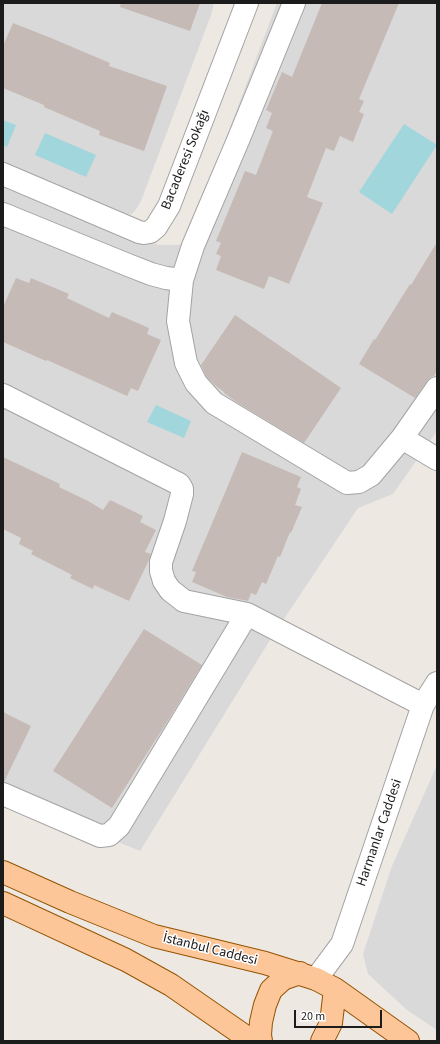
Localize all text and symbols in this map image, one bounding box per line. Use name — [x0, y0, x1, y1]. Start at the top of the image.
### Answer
street label: Bacaderesi Sokağı — [158, 107, 214, 213]
street label: Harmanlar Caddesi — [354, 777, 406, 889]
street label: İstanbul Caddesi — [161, 930, 259, 970]
scale bar — [296, 1002, 384, 1028]
text: 20 m — [301, 1008, 325, 1025]

